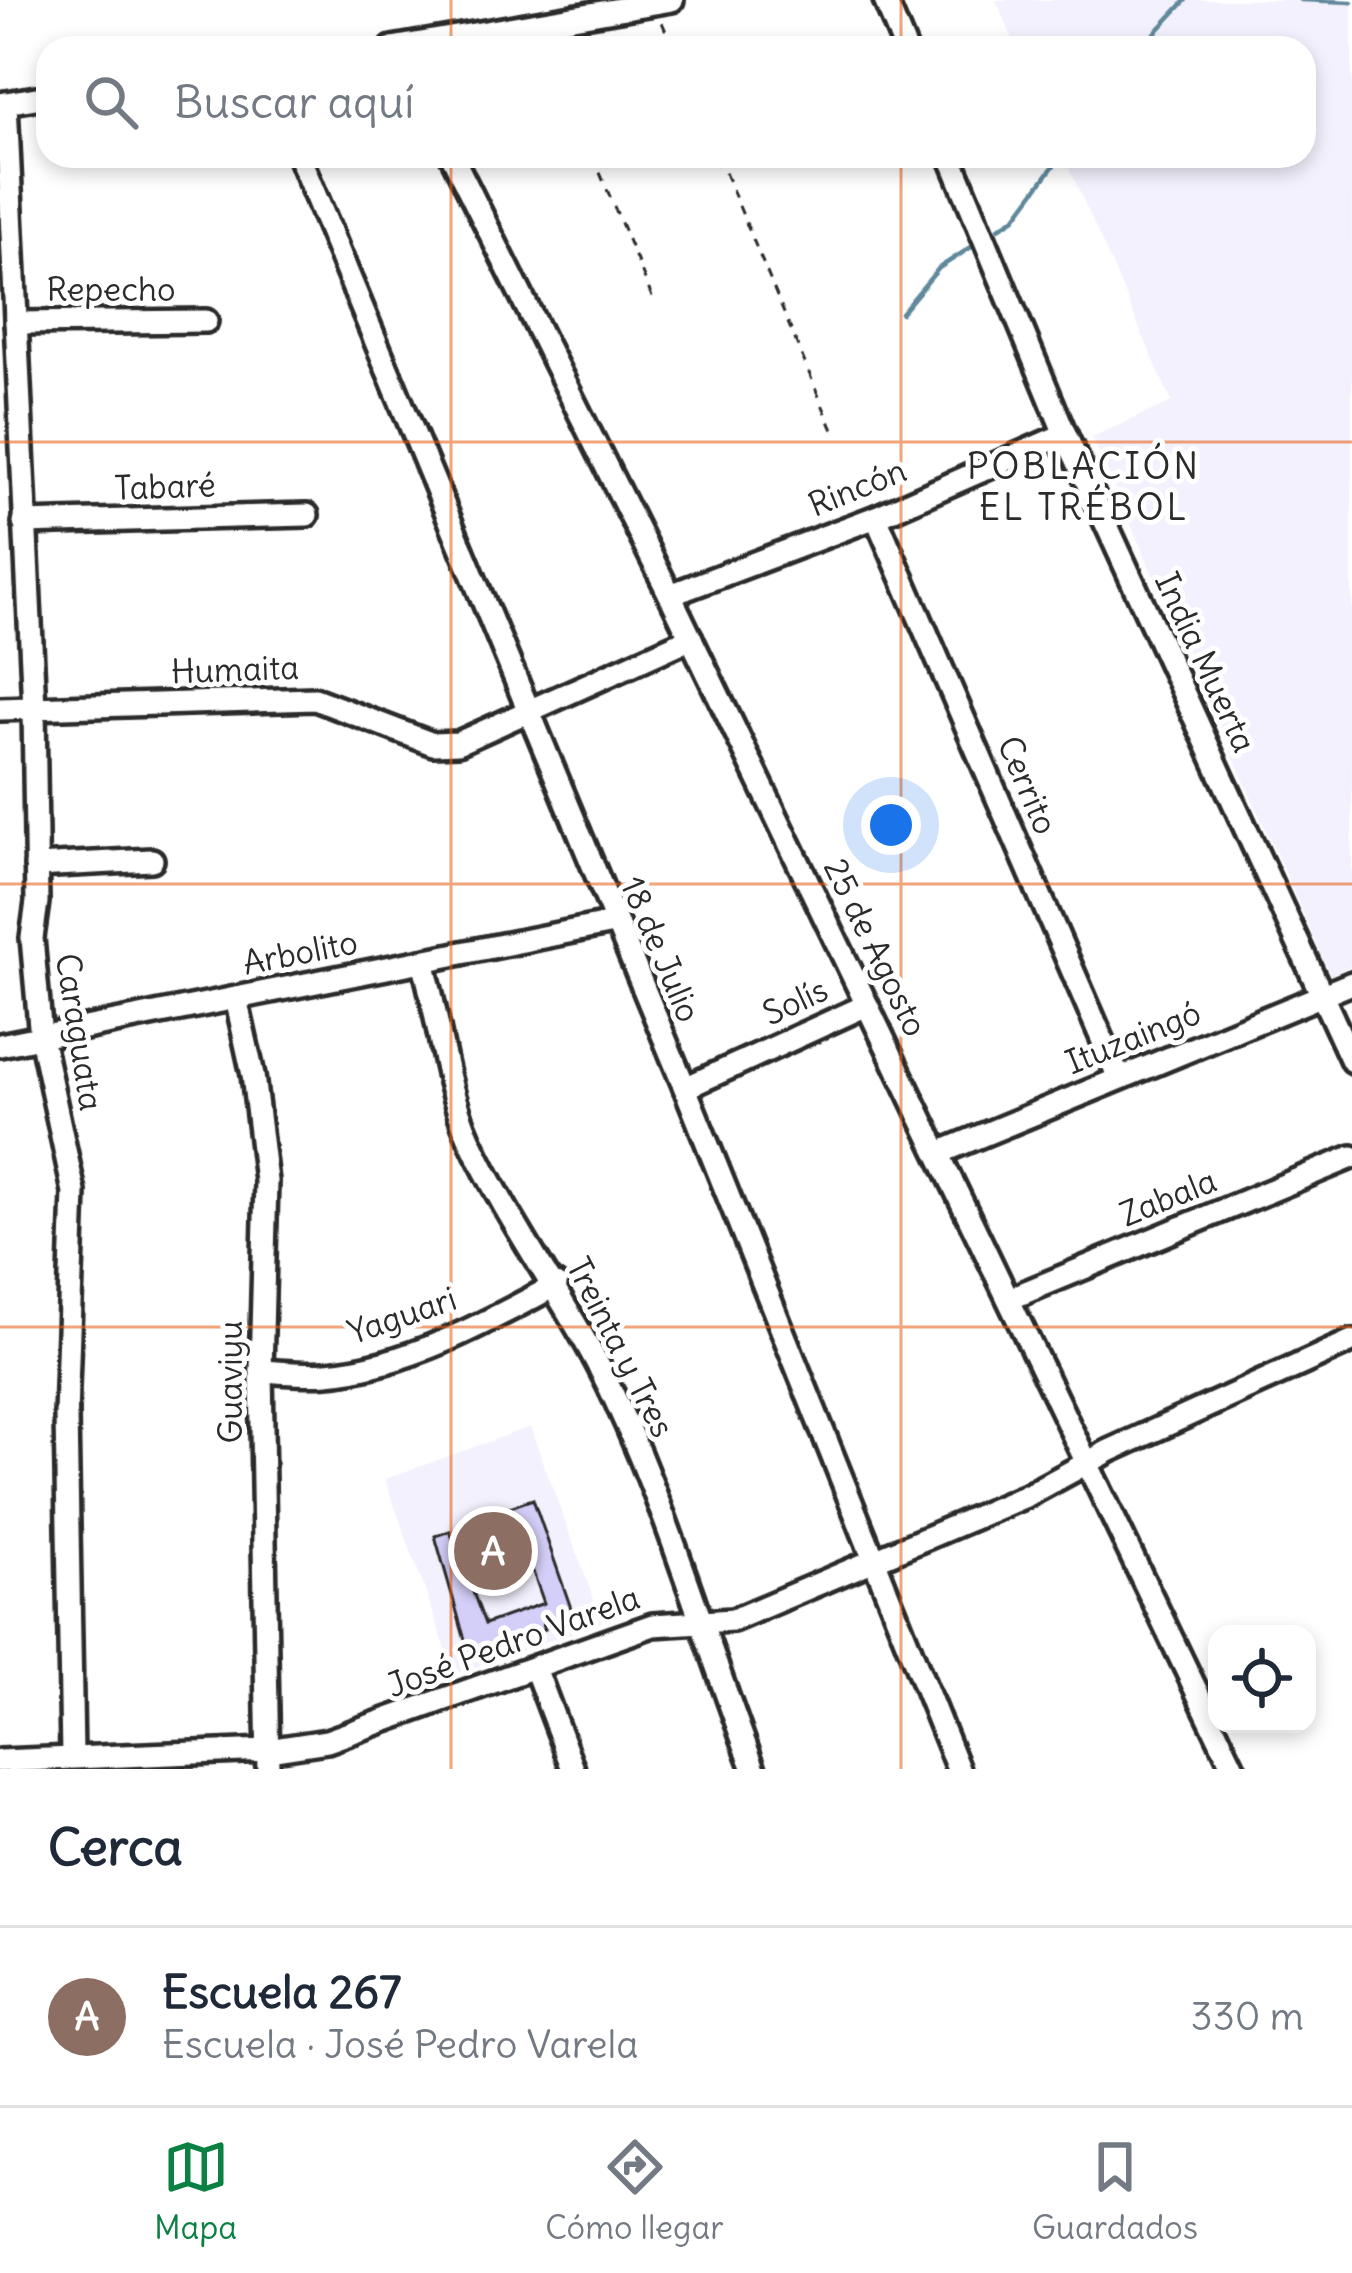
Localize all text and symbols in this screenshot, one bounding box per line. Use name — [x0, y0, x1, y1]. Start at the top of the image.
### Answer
search box — [36, 36, 1316, 168]
icon: search — [78, 69, 144, 135]
text: Buscar aquí — [174, 74, 414, 130]
street label: Repecho — [46, 268, 176, 310]
district label: POBLACIÓN EL TRÉBOL — [967, 442, 1201, 530]
street label: Rincón — [802, 448, 912, 526]
street label: Tabaré — [114, 463, 216, 509]
street label: India Muerta — [1146, 565, 1266, 759]
street label: Humaita — [170, 646, 300, 692]
street label: Cerrito — [989, 730, 1067, 840]
your location — [861, 795, 921, 855]
street label: 25 de Agosto — [815, 851, 937, 1043]
street label: 18 de Julio — [612, 870, 710, 1028]
street label: Arbolito — [239, 920, 361, 984]
street label: Caraguata — [47, 950, 113, 1114]
street label: Solís — [756, 968, 834, 1034]
street label: Ituzaingó — [1059, 991, 1207, 1083]
street label: Zabala — [1114, 1159, 1222, 1235]
street label: Treinta y Tres — [558, 1250, 684, 1444]
street label: Yaguari — [342, 1277, 462, 1353]
street label: Guaviyu — [209, 1320, 251, 1444]
pin: A — [454, 1506, 532, 1596]
street label: José Pedro Varela — [381, 1576, 645, 1706]
map controls — [1208, 1625, 1316, 1733]
button: locate — [1208, 1625, 1316, 1733]
text: Cerca — [48, 1815, 183, 1879]
text: Escuela 267 — [162, 1964, 401, 2020]
text: A — [74, 1992, 100, 2041]
text: 330 m — [1191, 1992, 1304, 2041]
text: Escuela · José Pedro Varela — [162, 2020, 639, 2069]
tab: Mapa — [154, 2134, 237, 2248]
tab: Cómo llegar — [545, 2134, 724, 2248]
tab: Guardados — [1032, 2134, 1198, 2248]

